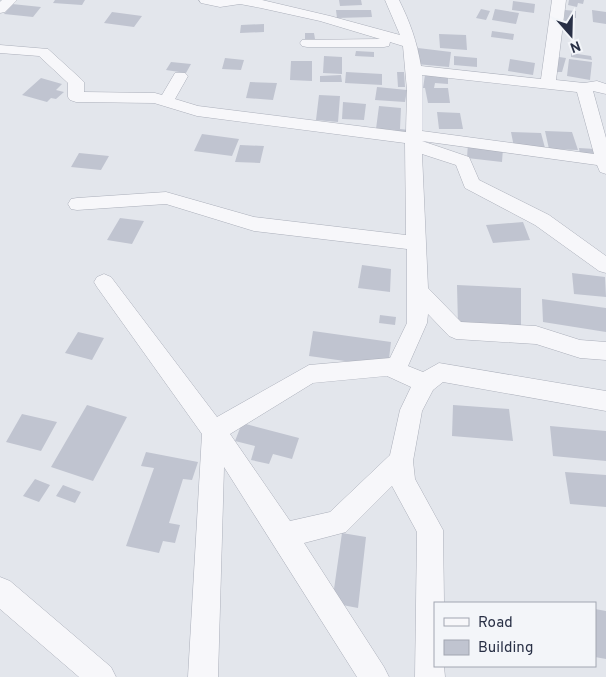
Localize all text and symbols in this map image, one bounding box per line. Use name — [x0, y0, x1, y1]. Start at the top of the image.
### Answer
north arrow — [546, 10, 596, 60]
text: N — [567, 36, 583, 56]
legend — [434, 602, 596, 667]
text: Road — [478, 614, 513, 633]
text: Building — [478, 639, 533, 658]

